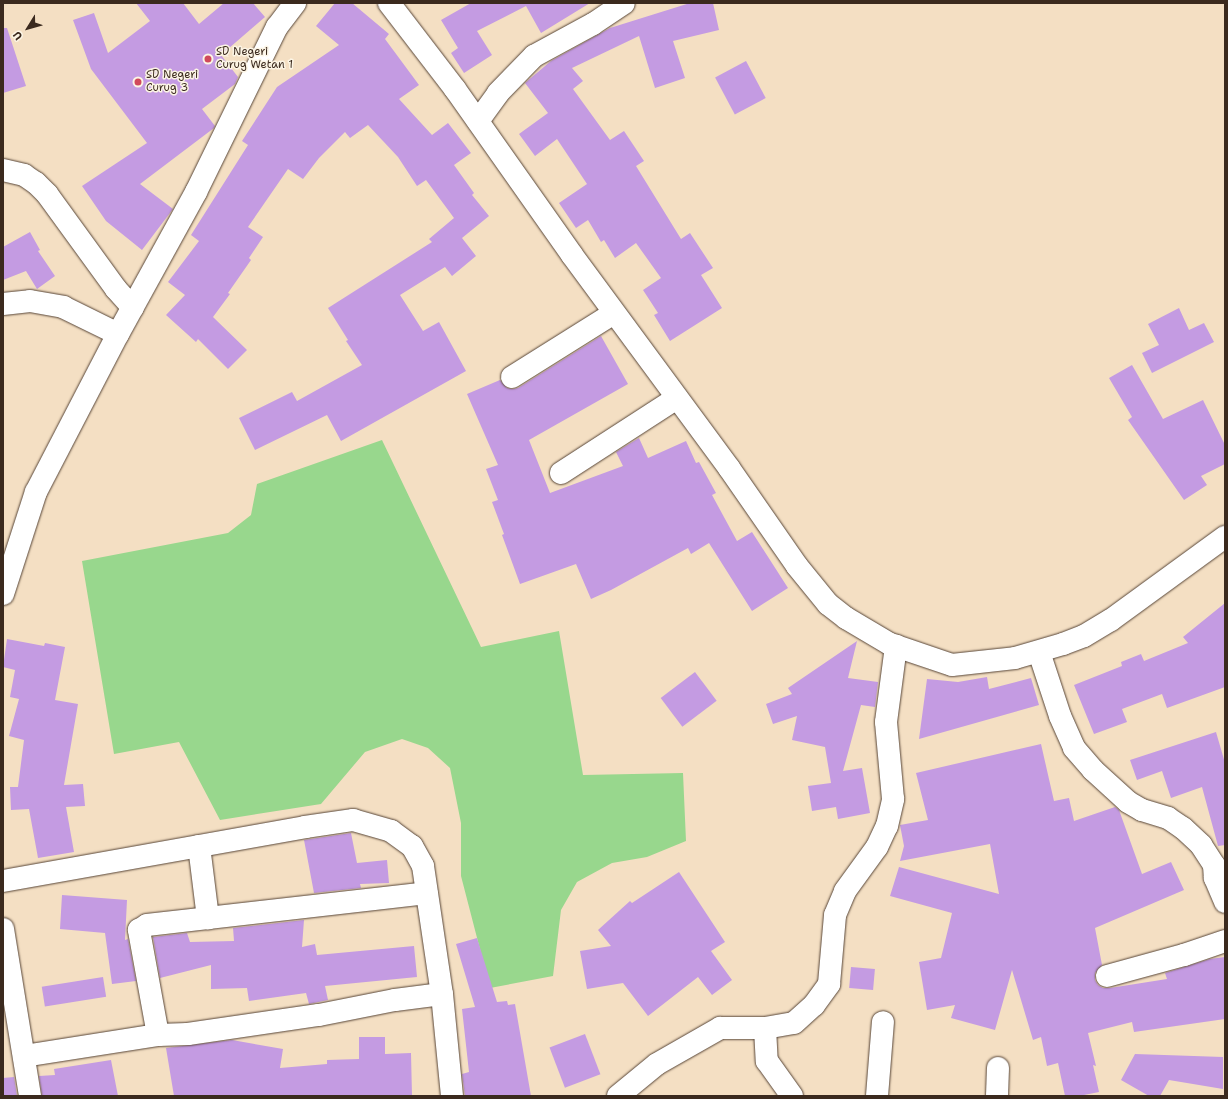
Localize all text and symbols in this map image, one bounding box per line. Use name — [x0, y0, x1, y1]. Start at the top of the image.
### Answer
north arrow — [8, 8, 48, 48]
text: U — [10, 28, 26, 43]
place label: SD Negeri Curug Wetan 1 — [216, 46, 293, 72]
marker: SD Negeri Curug Wetan 1 — [203, 54, 213, 64]
place label: SD Negeri Curug 3 — [146, 69, 198, 95]
marker: SD Negeri Curug 3 — [133, 77, 143, 87]

